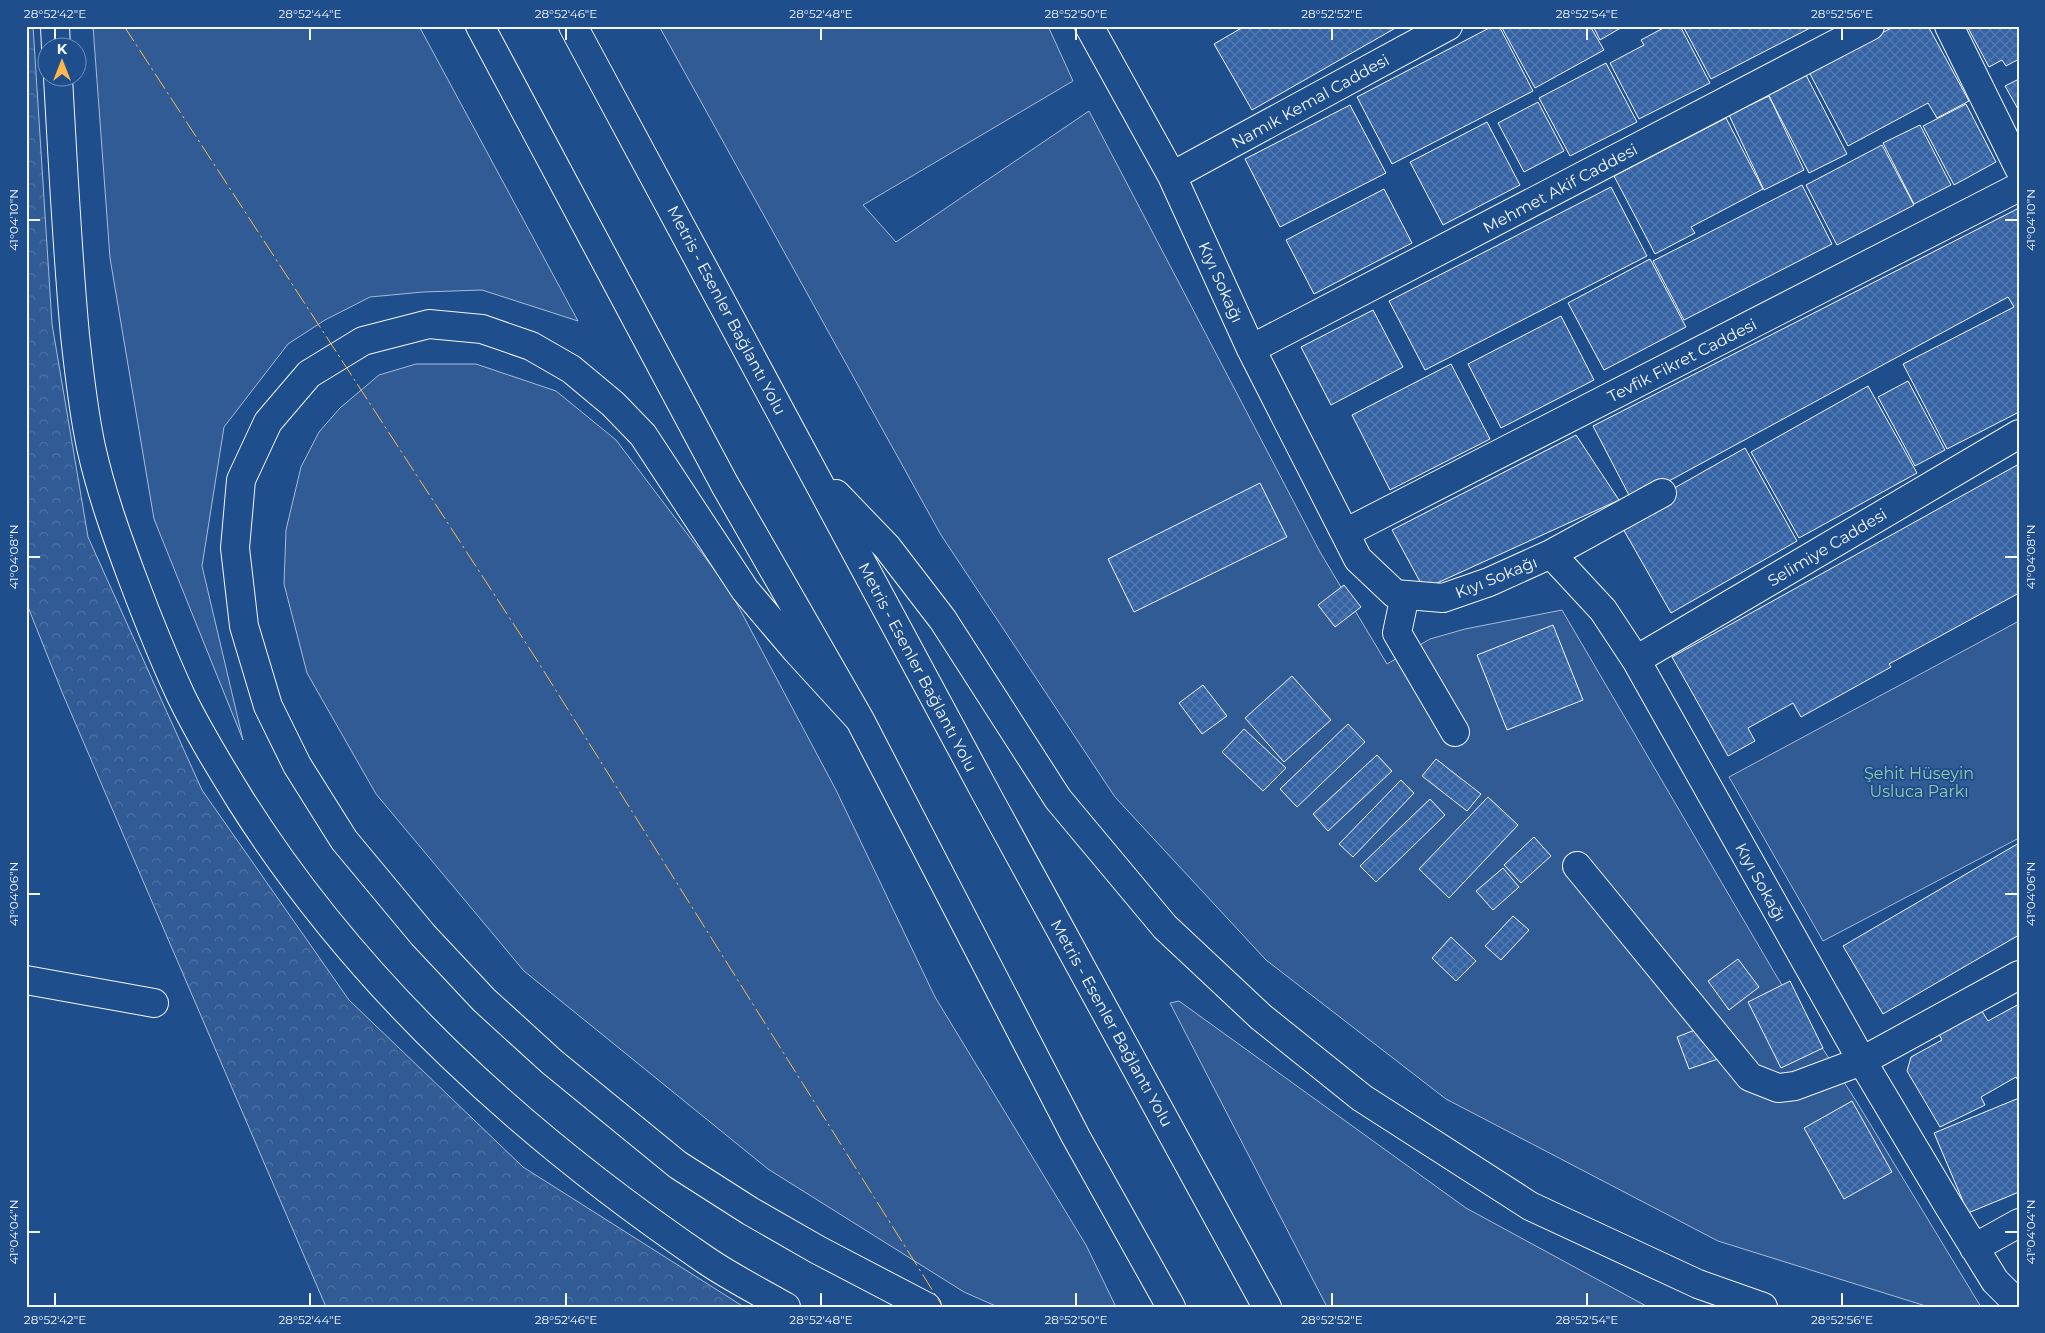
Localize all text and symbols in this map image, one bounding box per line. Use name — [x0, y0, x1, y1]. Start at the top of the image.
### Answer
text: 28°52'42"E — [24, 6, 86, 21]
text: 28°52'44"E — [278, 6, 342, 21]
text: 28°52'46"E — [535, 6, 597, 21]
text: 28°52'48"E — [789, 6, 853, 21]
text: 28°52'50"E — [1045, 6, 1108, 21]
text: 28°52'52"E — [1301, 6, 1363, 21]
text: 28°52'54"E — [1556, 6, 1618, 21]
text: 28°52'56"E — [1811, 6, 1873, 21]
north arrow — [38, 38, 88, 88]
text: K — [57, 40, 68, 58]
street label: Namık Kemal Caddesi — [1228, 50, 1392, 153]
street label: Mehmet Akif Caddesi — [1480, 140, 1641, 237]
text: 41°04'10"N — [6, 189, 21, 251]
text: 41°04'10"N — [2023, 189, 2038, 251]
street label: Metris - Esenler Bağlantı Yolu — [663, 202, 790, 418]
street label: Kıyı Sokağı — [1194, 239, 1247, 326]
street label: Tevfik Fikret Caddesi — [1605, 315, 1760, 406]
street label: Selimiye Caddesi — [1764, 504, 1890, 591]
text: 41°04'08"N — [6, 525, 21, 589]
text: 41°04'08"N — [2023, 525, 2038, 589]
street label: Kıyı Sokağı — [1452, 552, 1540, 602]
street label: Metris - Esenler Bağlantı Yolu — [854, 559, 981, 775]
park label: Şehit Hüseyin Usluca Parkı — [1864, 764, 1974, 801]
street label: Kıyı Sokağı — [1731, 840, 1790, 925]
text: 41°04'06"N — [6, 862, 21, 926]
text: 41°04'06"N — [2023, 862, 2038, 926]
street label: Metris - Esenler Bağlantı Yolu — [1047, 916, 1177, 1130]
text: 41°04'04"N — [6, 1200, 21, 1264]
text: 41°04'04"N — [2023, 1200, 2038, 1264]
text: 28°52'42"E — [24, 1312, 86, 1327]
text: 28°52'44"E — [278, 1312, 342, 1327]
text: 28°52'46"E — [535, 1312, 597, 1327]
text: 28°52'48"E — [789, 1312, 853, 1327]
text: 28°52'50"E — [1045, 1312, 1108, 1327]
text: 28°52'52"E — [1301, 1312, 1363, 1327]
text: 28°52'54"E — [1556, 1312, 1618, 1327]
text: 28°52'56"E — [1811, 1312, 1873, 1327]

